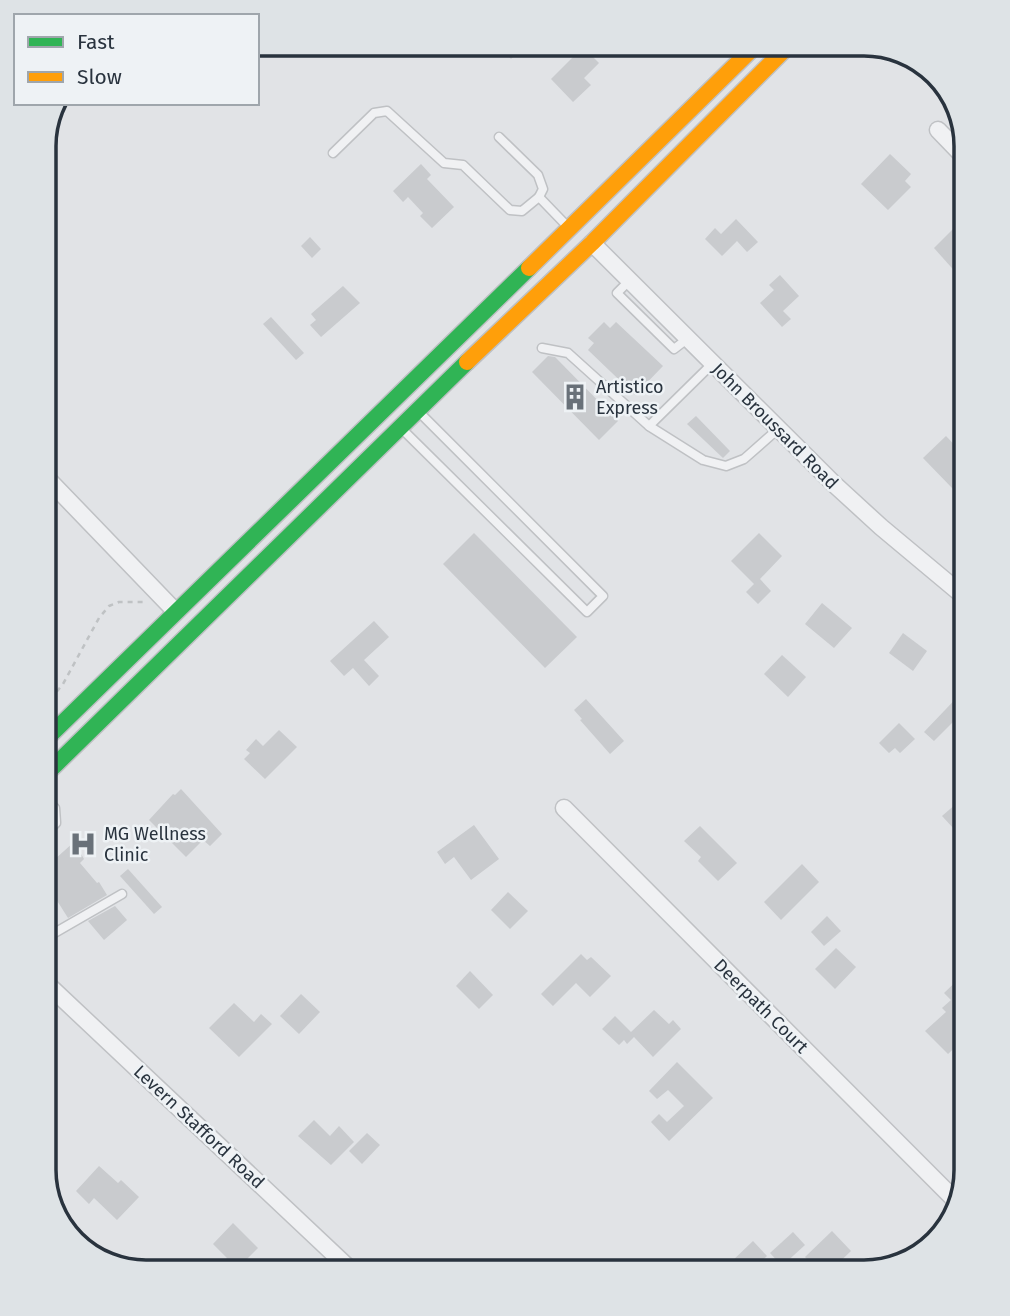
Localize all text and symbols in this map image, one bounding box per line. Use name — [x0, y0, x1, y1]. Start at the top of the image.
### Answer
legend — [14, 14, 259, 105]
text: Fast — [77, 29, 115, 55]
text: Slow — [77, 64, 122, 90]
street label: John Broussard Road — [707, 358, 843, 494]
place label: Artistico Express — [596, 376, 664, 419]
building icon: Artistico Express — [560, 382, 590, 412]
place label: MG Wellness Clinic — [104, 823, 206, 866]
hospital icon: MG Wellness Clinic — [68, 829, 98, 859]
street label: Deerpath Court — [709, 954, 813, 1058]
street label: Levern Stafford Road — [129, 1061, 269, 1193]

